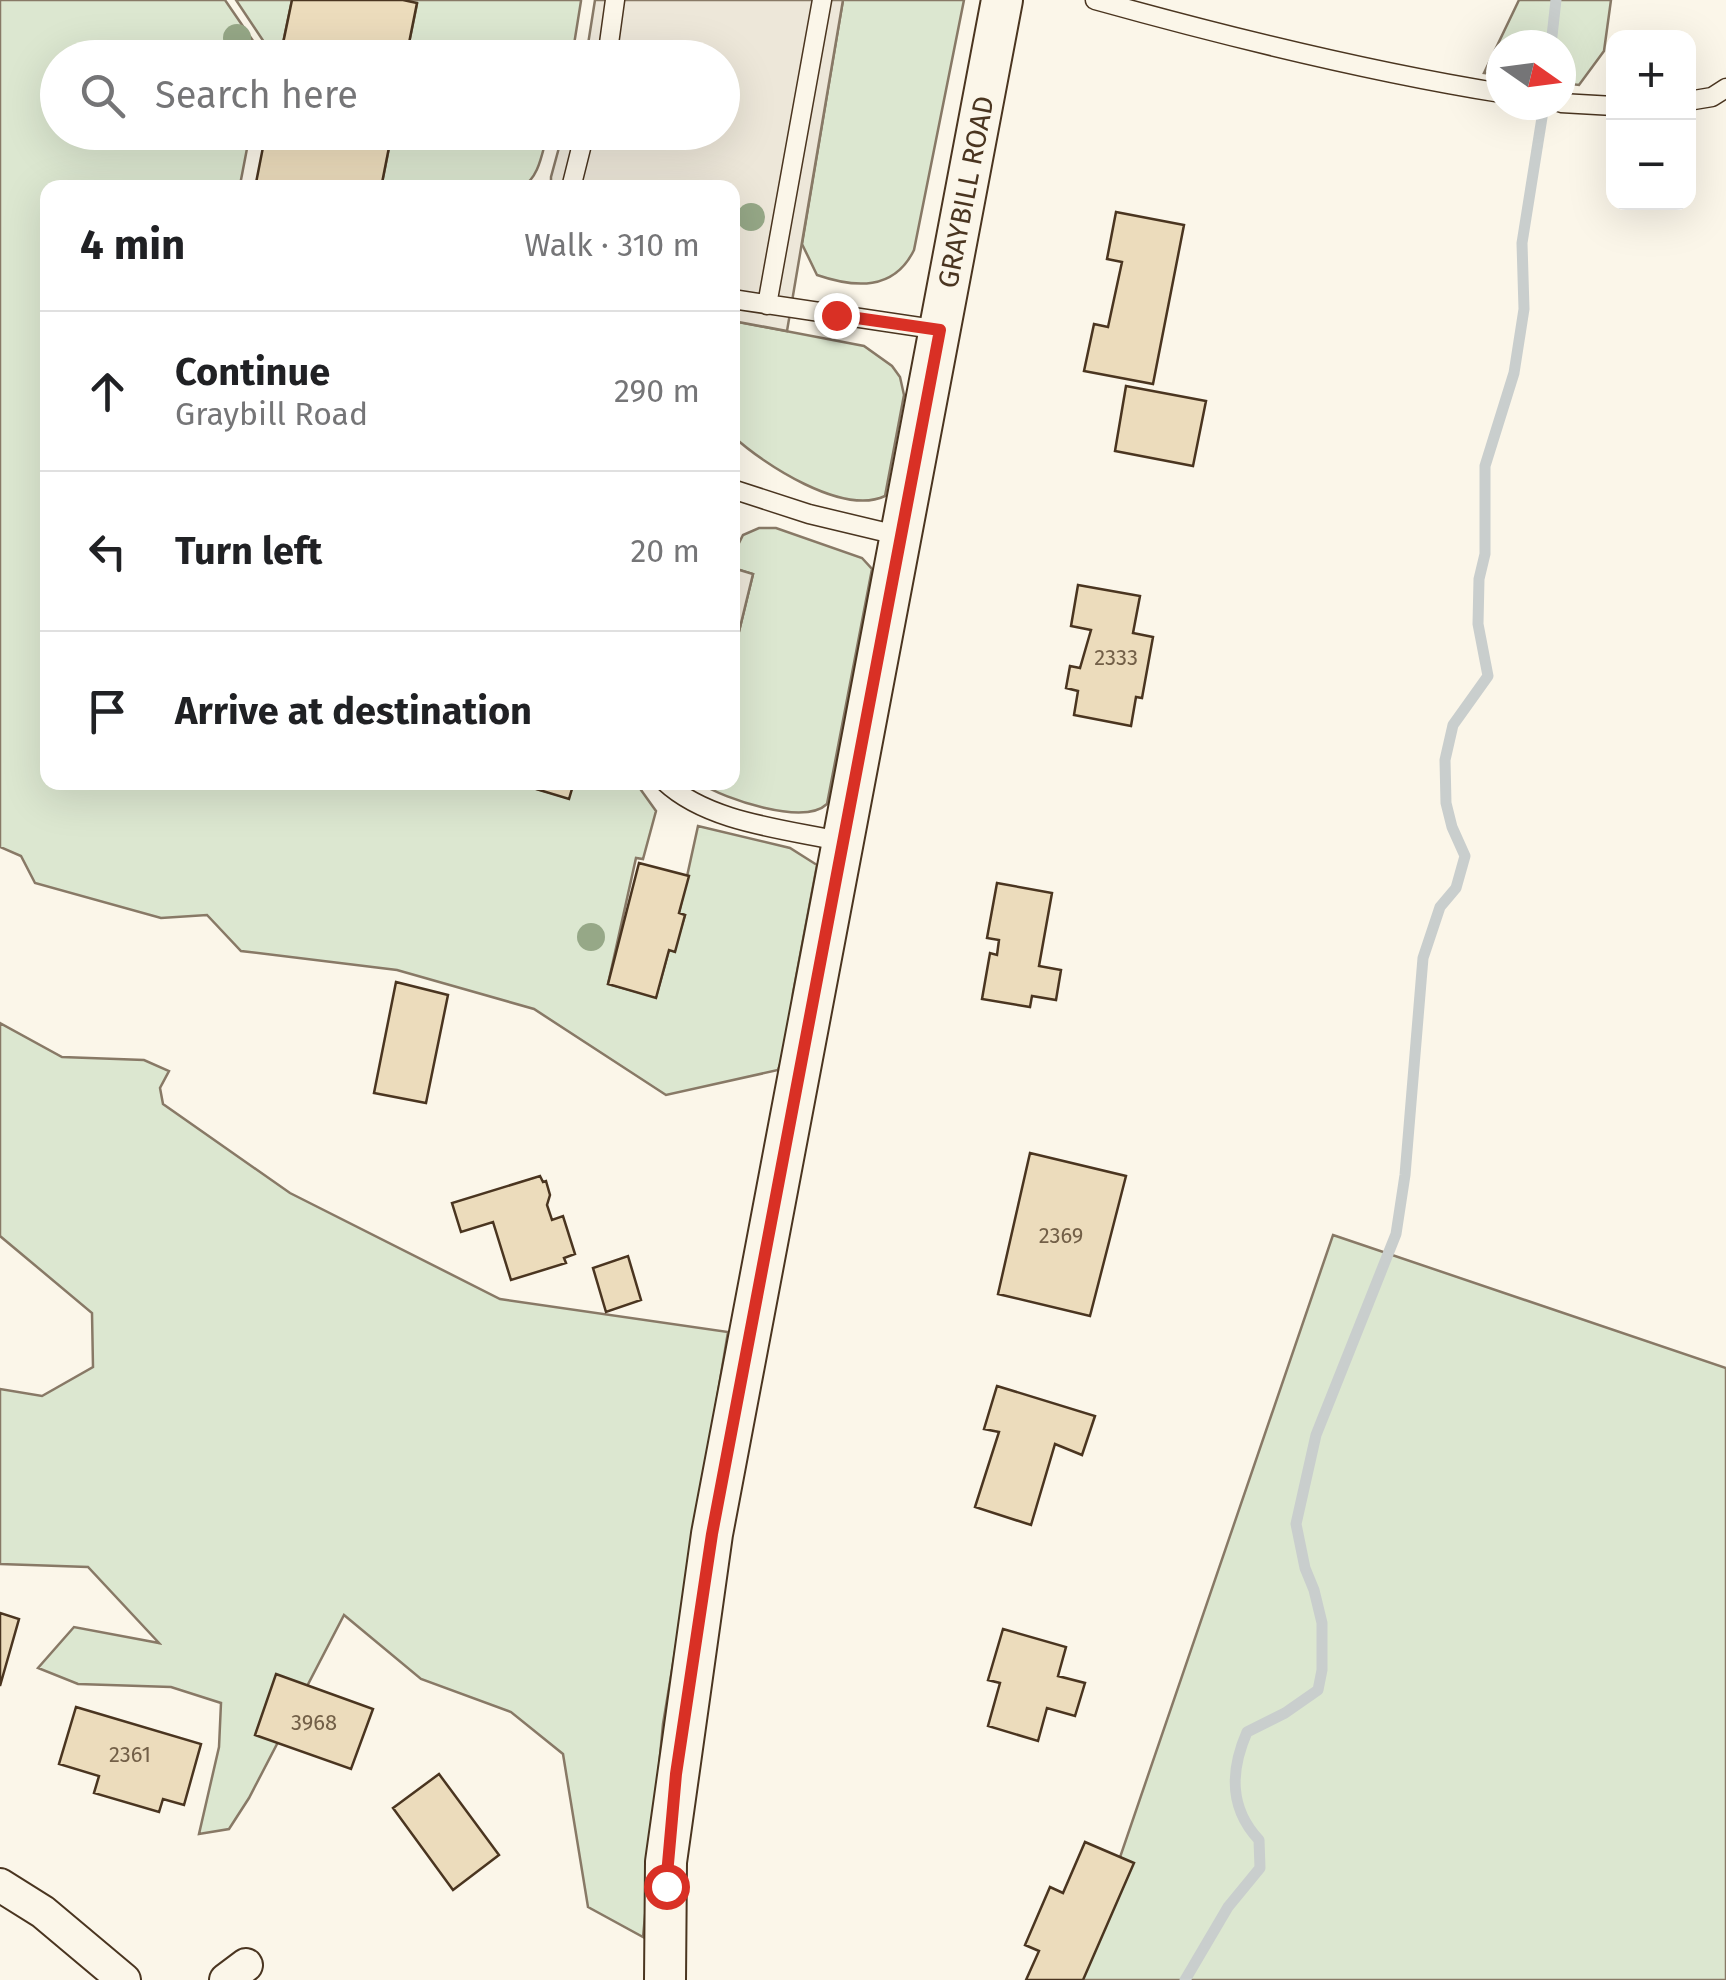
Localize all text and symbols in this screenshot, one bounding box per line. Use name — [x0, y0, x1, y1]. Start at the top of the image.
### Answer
north arrow — [1486, 30, 1576, 120]
map controls — [1606, 30, 1696, 210]
button: + — [1606, 30, 1696, 120]
search box — [40, 40, 740, 150]
icon: search — [75, 68, 130, 123]
text: Search here — [155, 72, 358, 118]
street label: GRAYBILL ROAD — [931, 93, 1001, 291]
button: − — [1606, 120, 1696, 210]
text: 4 min — [80, 220, 185, 270]
text: Walk · 310 m — [524, 226, 700, 264]
route end — [814, 293, 860, 339]
text: Continue — [175, 349, 330, 395]
icon: ahead — [80, 364, 135, 419]
text: 290 m — [614, 372, 700, 410]
text: Graybill Road — [175, 395, 368, 433]
icon: left — [80, 524, 135, 579]
text: Turn left — [175, 528, 322, 574]
text: 20 m — [630, 532, 700, 570]
house number: 2333 — [1094, 644, 1138, 671]
icon: arrive — [80, 684, 135, 739]
text: Arrive at destination — [175, 688, 532, 734]
house number: 2369 — [1039, 1222, 1083, 1249]
house number: 3968 — [291, 1709, 337, 1736]
house number: 2361 — [109, 1741, 151, 1768]
route start — [644, 1864, 690, 1910]

